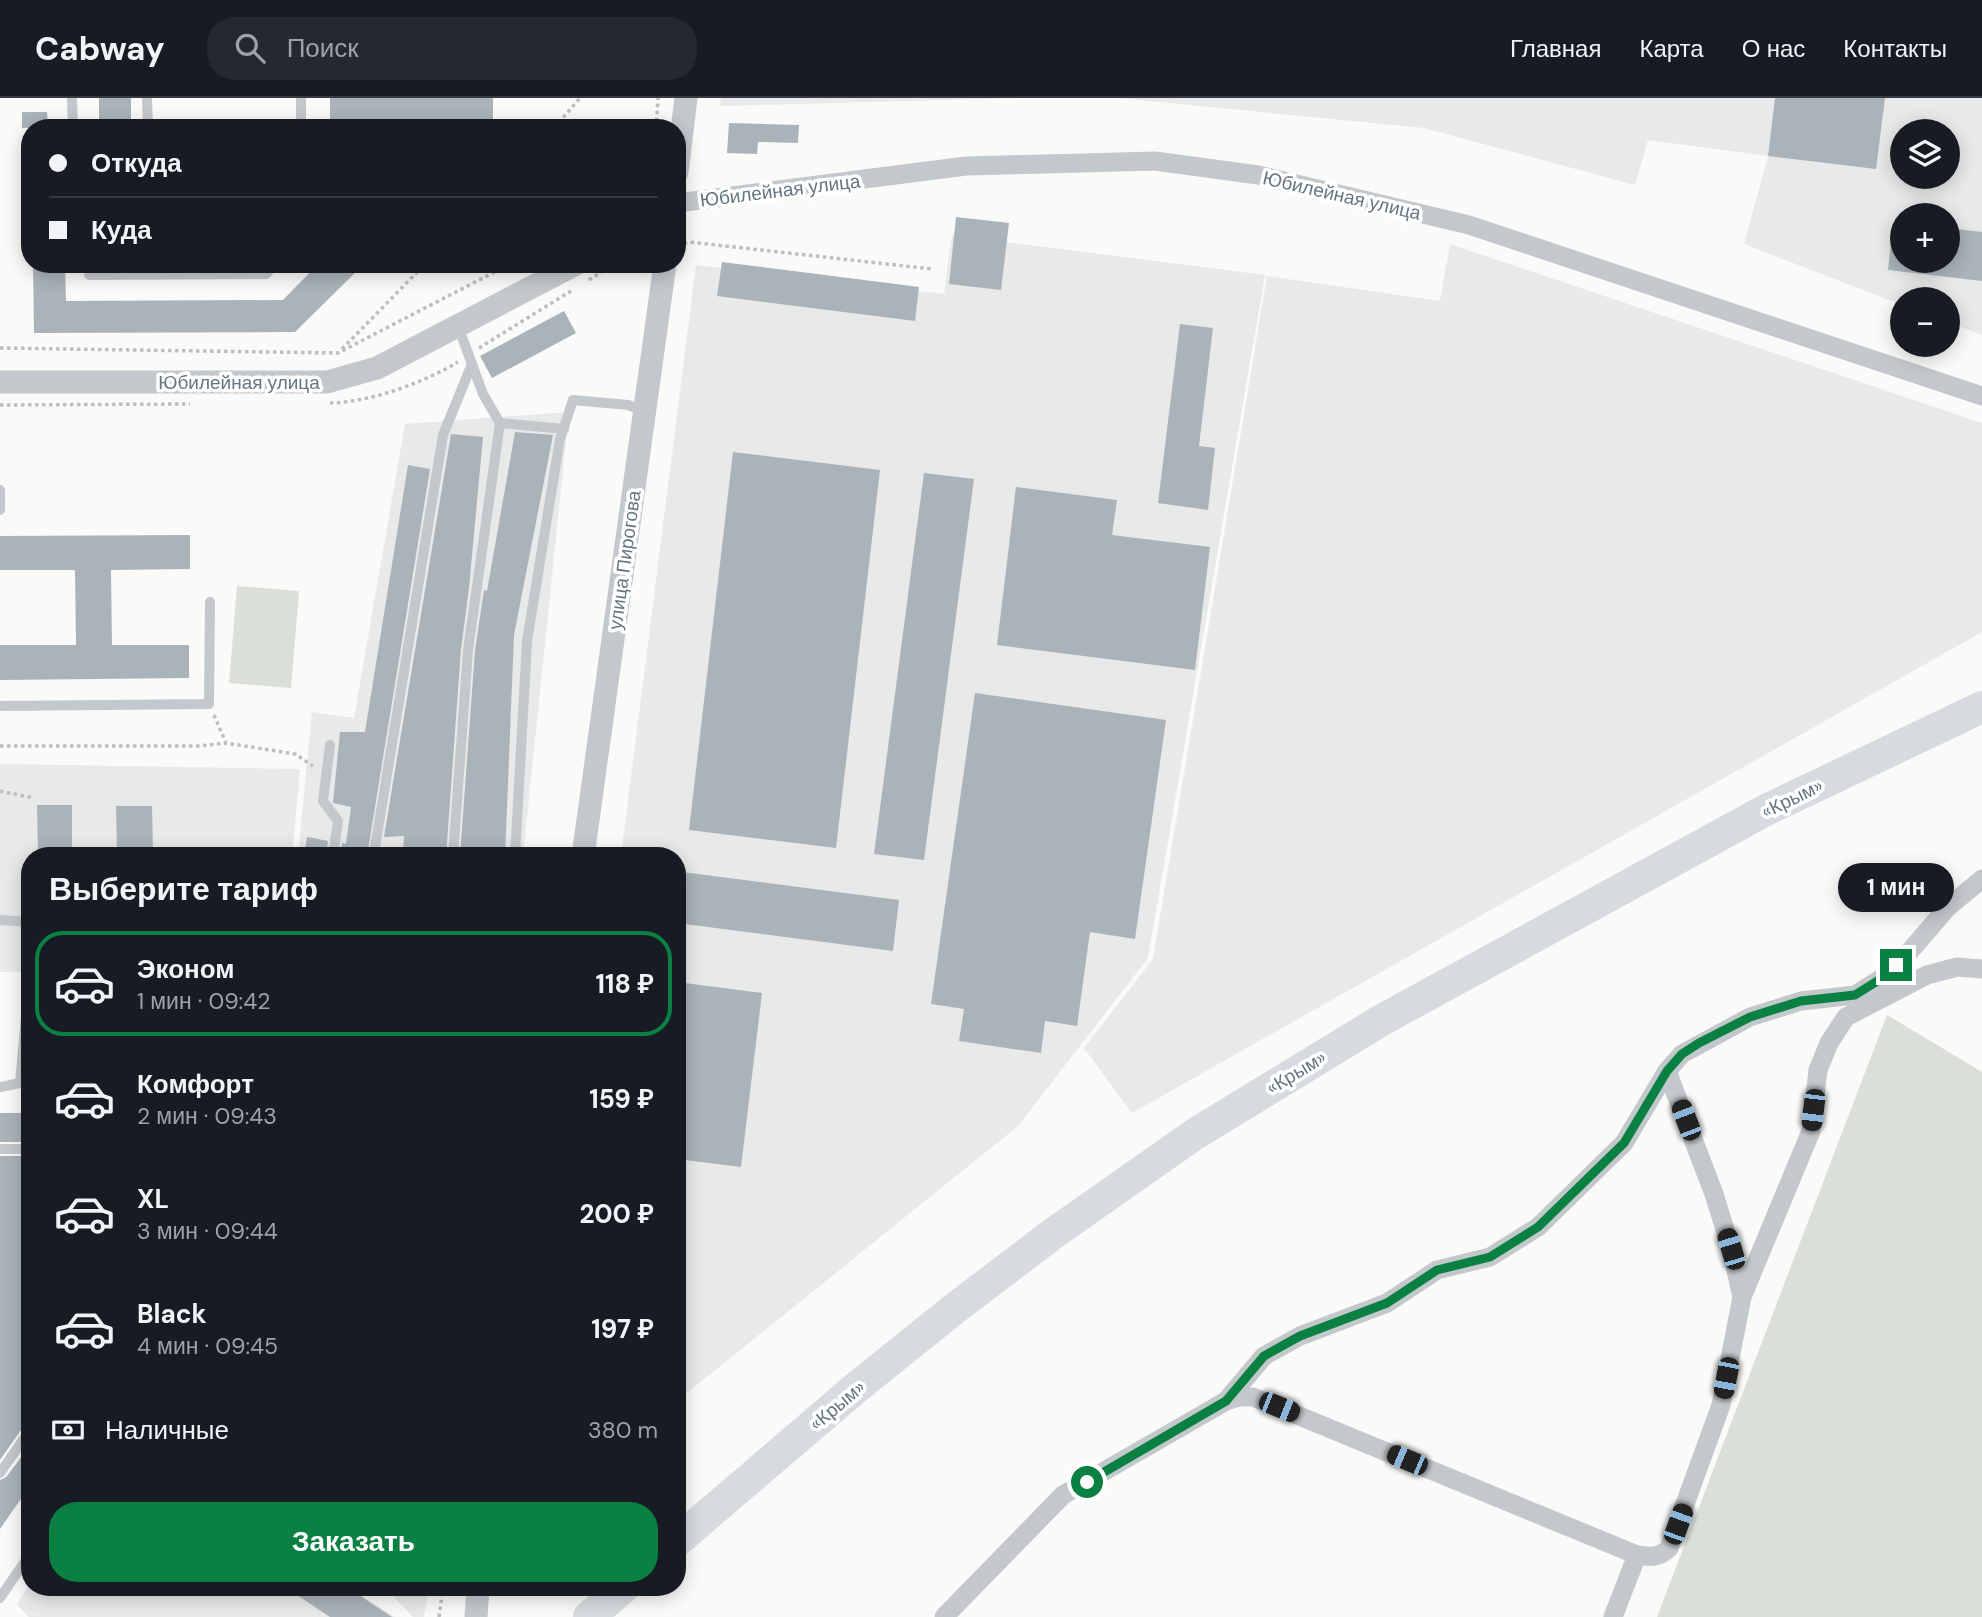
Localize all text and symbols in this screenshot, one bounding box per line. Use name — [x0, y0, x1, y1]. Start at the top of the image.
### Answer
search box — [207, 17, 697, 80]
text: Cabway — [35, 27, 165, 70]
icon: search — [231, 29, 269, 67]
text: Поиск — [287, 31, 359, 65]
text: Главная — [1510, 33, 1601, 64]
text: Карта — [1639, 33, 1704, 64]
text: О нас — [1742, 33, 1805, 64]
text: Контакты — [1843, 33, 1947, 64]
map controls — [1890, 119, 1960, 357]
button: layers — [1890, 119, 1960, 189]
text: Откуда — [91, 146, 182, 180]
street label: Юбилейная улица — [1260, 165, 1424, 226]
street label: Юбилейная улица — [698, 168, 862, 213]
button: + — [1890, 203, 1960, 273]
text: Куда — [91, 213, 152, 247]
button: − — [1890, 287, 1960, 357]
street label: Юбилейная улица — [158, 370, 320, 395]
street label: улица Пирогова — [602, 488, 647, 631]
street label: «Крым» — [1757, 773, 1827, 824]
callout: 1 мин — [1838, 864, 1954, 912]
text: Выберите тариф — [49, 868, 318, 910]
text: 1 мин — [1867, 872, 1925, 902]
route end — [1880, 949, 1912, 981]
icon: car — [53, 952, 116, 1015]
text: Эконом — [137, 952, 235, 986]
text: 118 ₽ — [595, 967, 654, 1001]
text: 1 мин · 09:42 — [137, 986, 270, 1016]
street label: «Крым» — [1262, 1045, 1331, 1100]
icon: car — [53, 1067, 116, 1130]
text: Комфорт — [137, 1067, 254, 1101]
text: 159 ₽ — [589, 1082, 654, 1116]
car — [1801, 1088, 1826, 1132]
car — [1669, 1097, 1704, 1143]
text: 2 мин · 09:43 — [137, 1101, 277, 1131]
icon: car — [53, 1182, 116, 1245]
text: XL — [137, 1182, 169, 1216]
text: 200 ₽ — [579, 1197, 654, 1231]
text: 3 мин · 09:44 — [137, 1216, 278, 1246]
car — [1715, 1226, 1748, 1272]
icon: car — [53, 1297, 116, 1360]
text: Black — [137, 1297, 207, 1331]
text: 197 ₽ — [591, 1312, 654, 1346]
text: 4 мин · 09:45 — [137, 1331, 278, 1361]
car — [1712, 1355, 1741, 1401]
street label: «Крым» — [804, 1375, 870, 1436]
car — [1256, 1389, 1303, 1425]
icon: cash — [49, 1411, 87, 1449]
text: Наличные — [105, 1413, 229, 1447]
text: 380 m — [588, 1415, 658, 1445]
car — [1384, 1442, 1431, 1478]
route start — [1071, 1466, 1103, 1498]
car — [1661, 1501, 1696, 1547]
button: Заказать — [49, 1502, 658, 1582]

